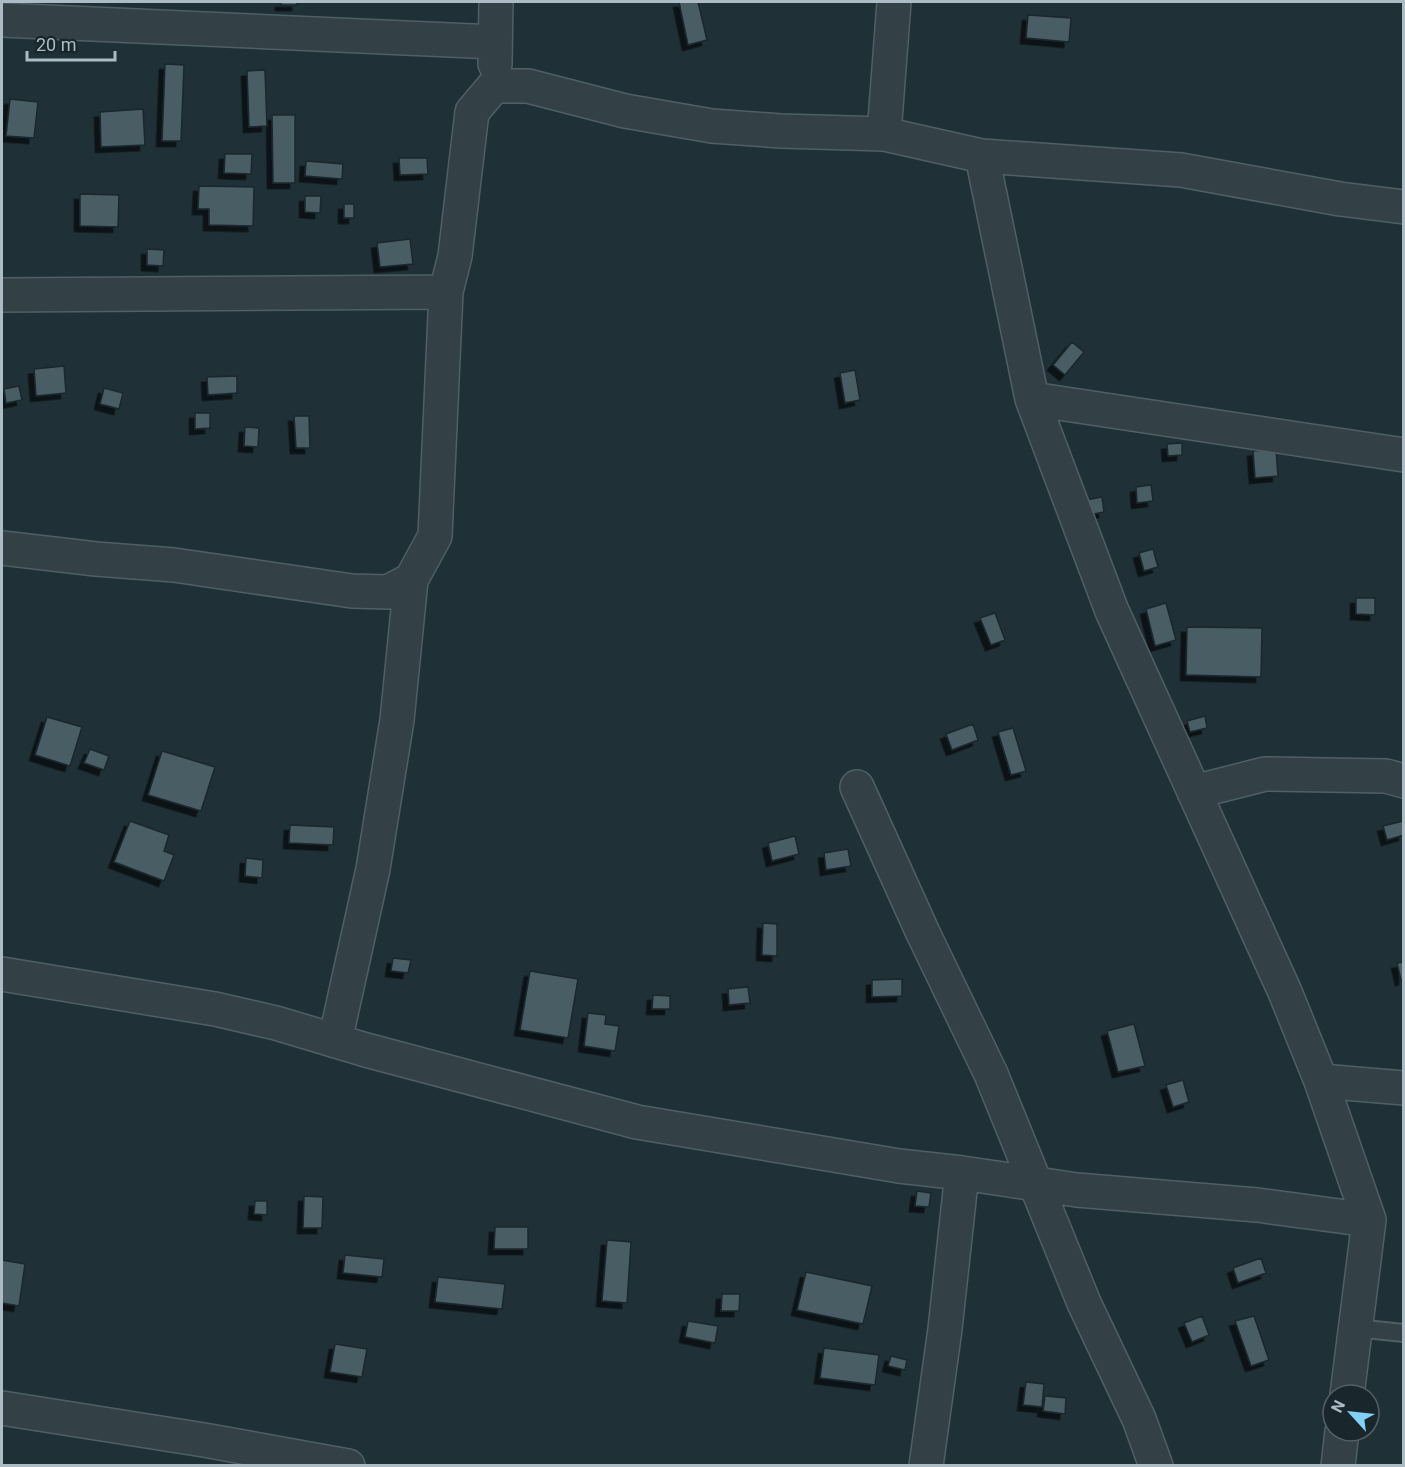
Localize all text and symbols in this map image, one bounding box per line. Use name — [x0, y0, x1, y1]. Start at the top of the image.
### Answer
scale bar — [27, 24, 116, 62]
text: 20 m — [36, 34, 76, 55]
north arrow — [1321, 1383, 1381, 1443]
text: N — [1327, 1397, 1349, 1416]

